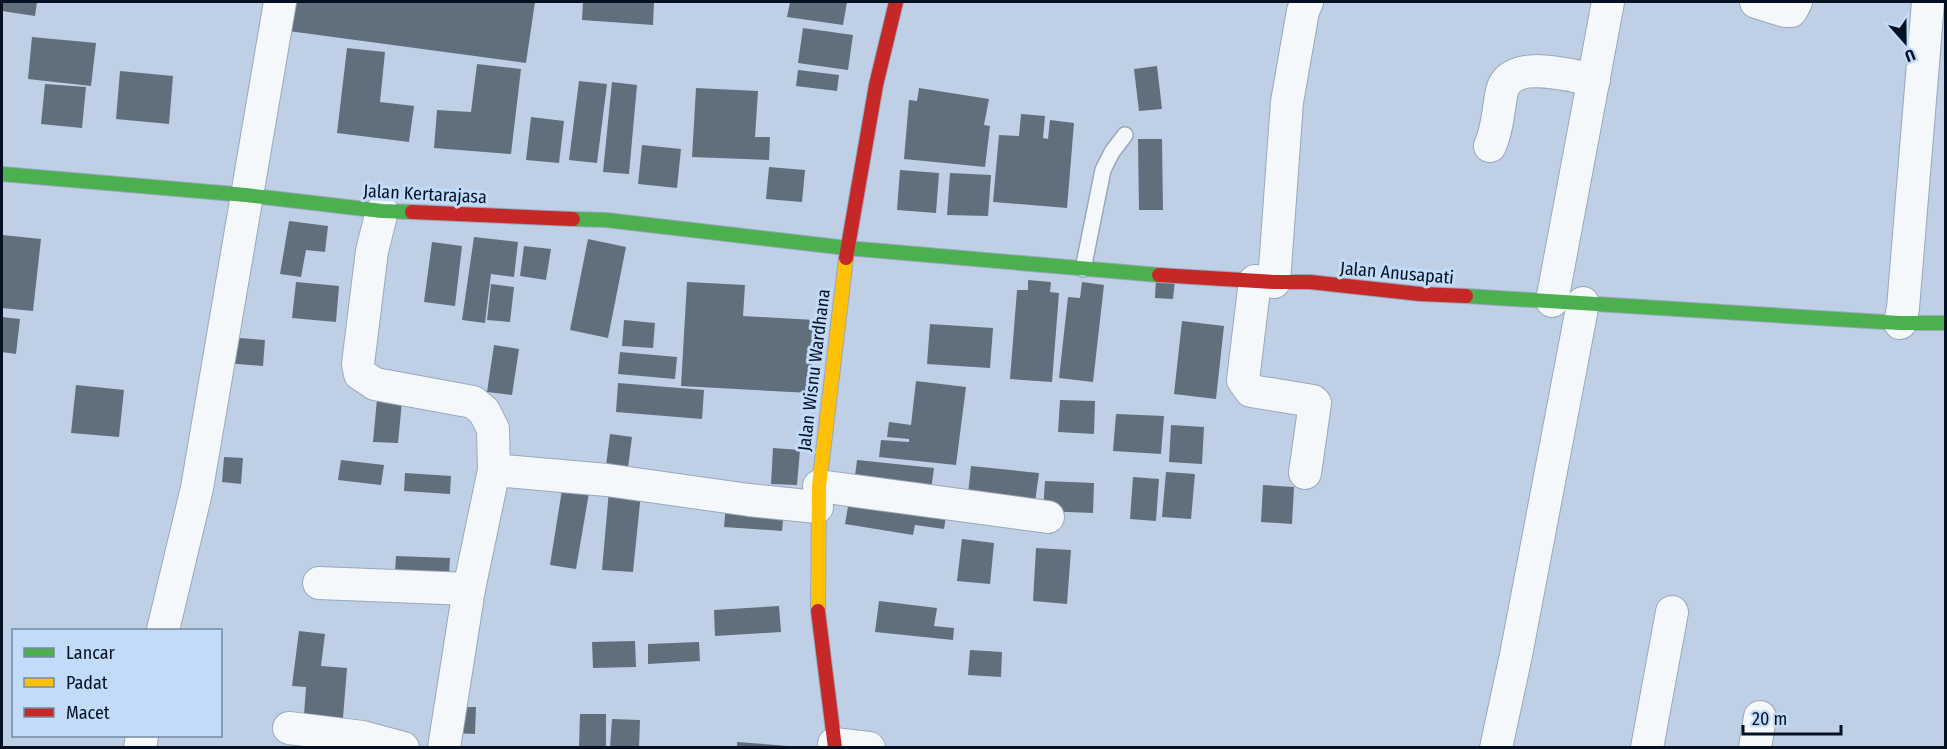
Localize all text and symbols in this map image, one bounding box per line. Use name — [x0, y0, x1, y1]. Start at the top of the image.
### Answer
north arrow — [1875, 12, 1935, 72]
text: U — [1902, 45, 1918, 66]
street label: Jalan Kertarajasa — [363, 180, 488, 208]
street label: Jalan Anusapati — [1339, 257, 1455, 289]
street label: Jalan Wisnu Wardhana — [793, 287, 835, 452]
legend — [12, 629, 222, 737]
text: Lancar — [66, 642, 115, 664]
text: Padat — [66, 672, 108, 694]
scale bar — [1743, 698, 1840, 736]
text: Macet — [66, 702, 110, 724]
text: 20 m — [1752, 708, 1787, 730]

